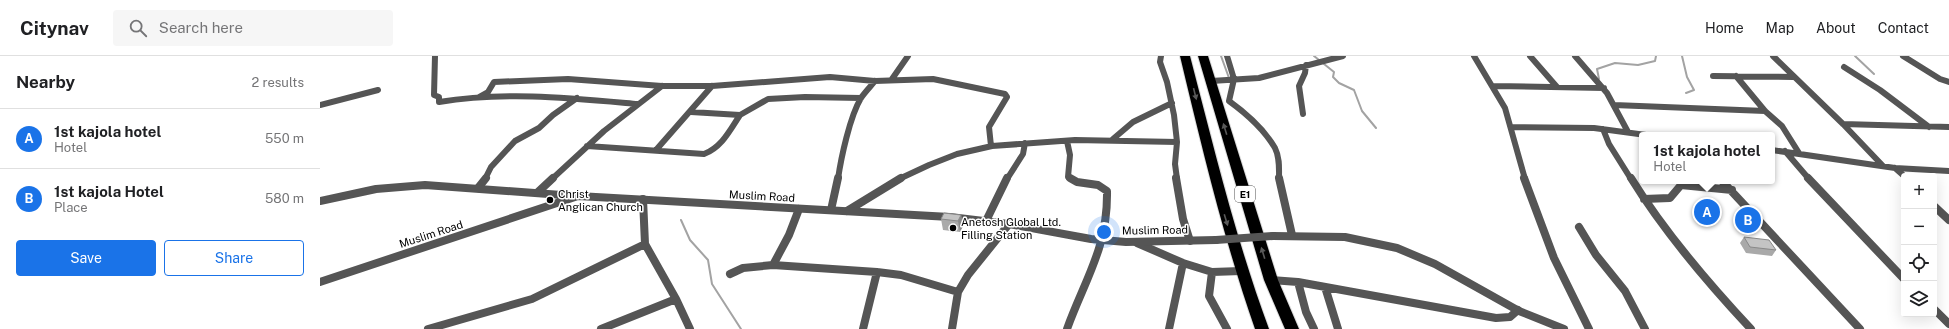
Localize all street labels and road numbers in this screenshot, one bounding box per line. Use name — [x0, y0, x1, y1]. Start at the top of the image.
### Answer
road number: E1 — [1235, 186, 1255, 202]
street label: Muslim Road — [729, 188, 795, 204]
street label: Muslim Road — [398, 218, 464, 250]
street label: Muslim Road — [1122, 223, 1188, 237]

